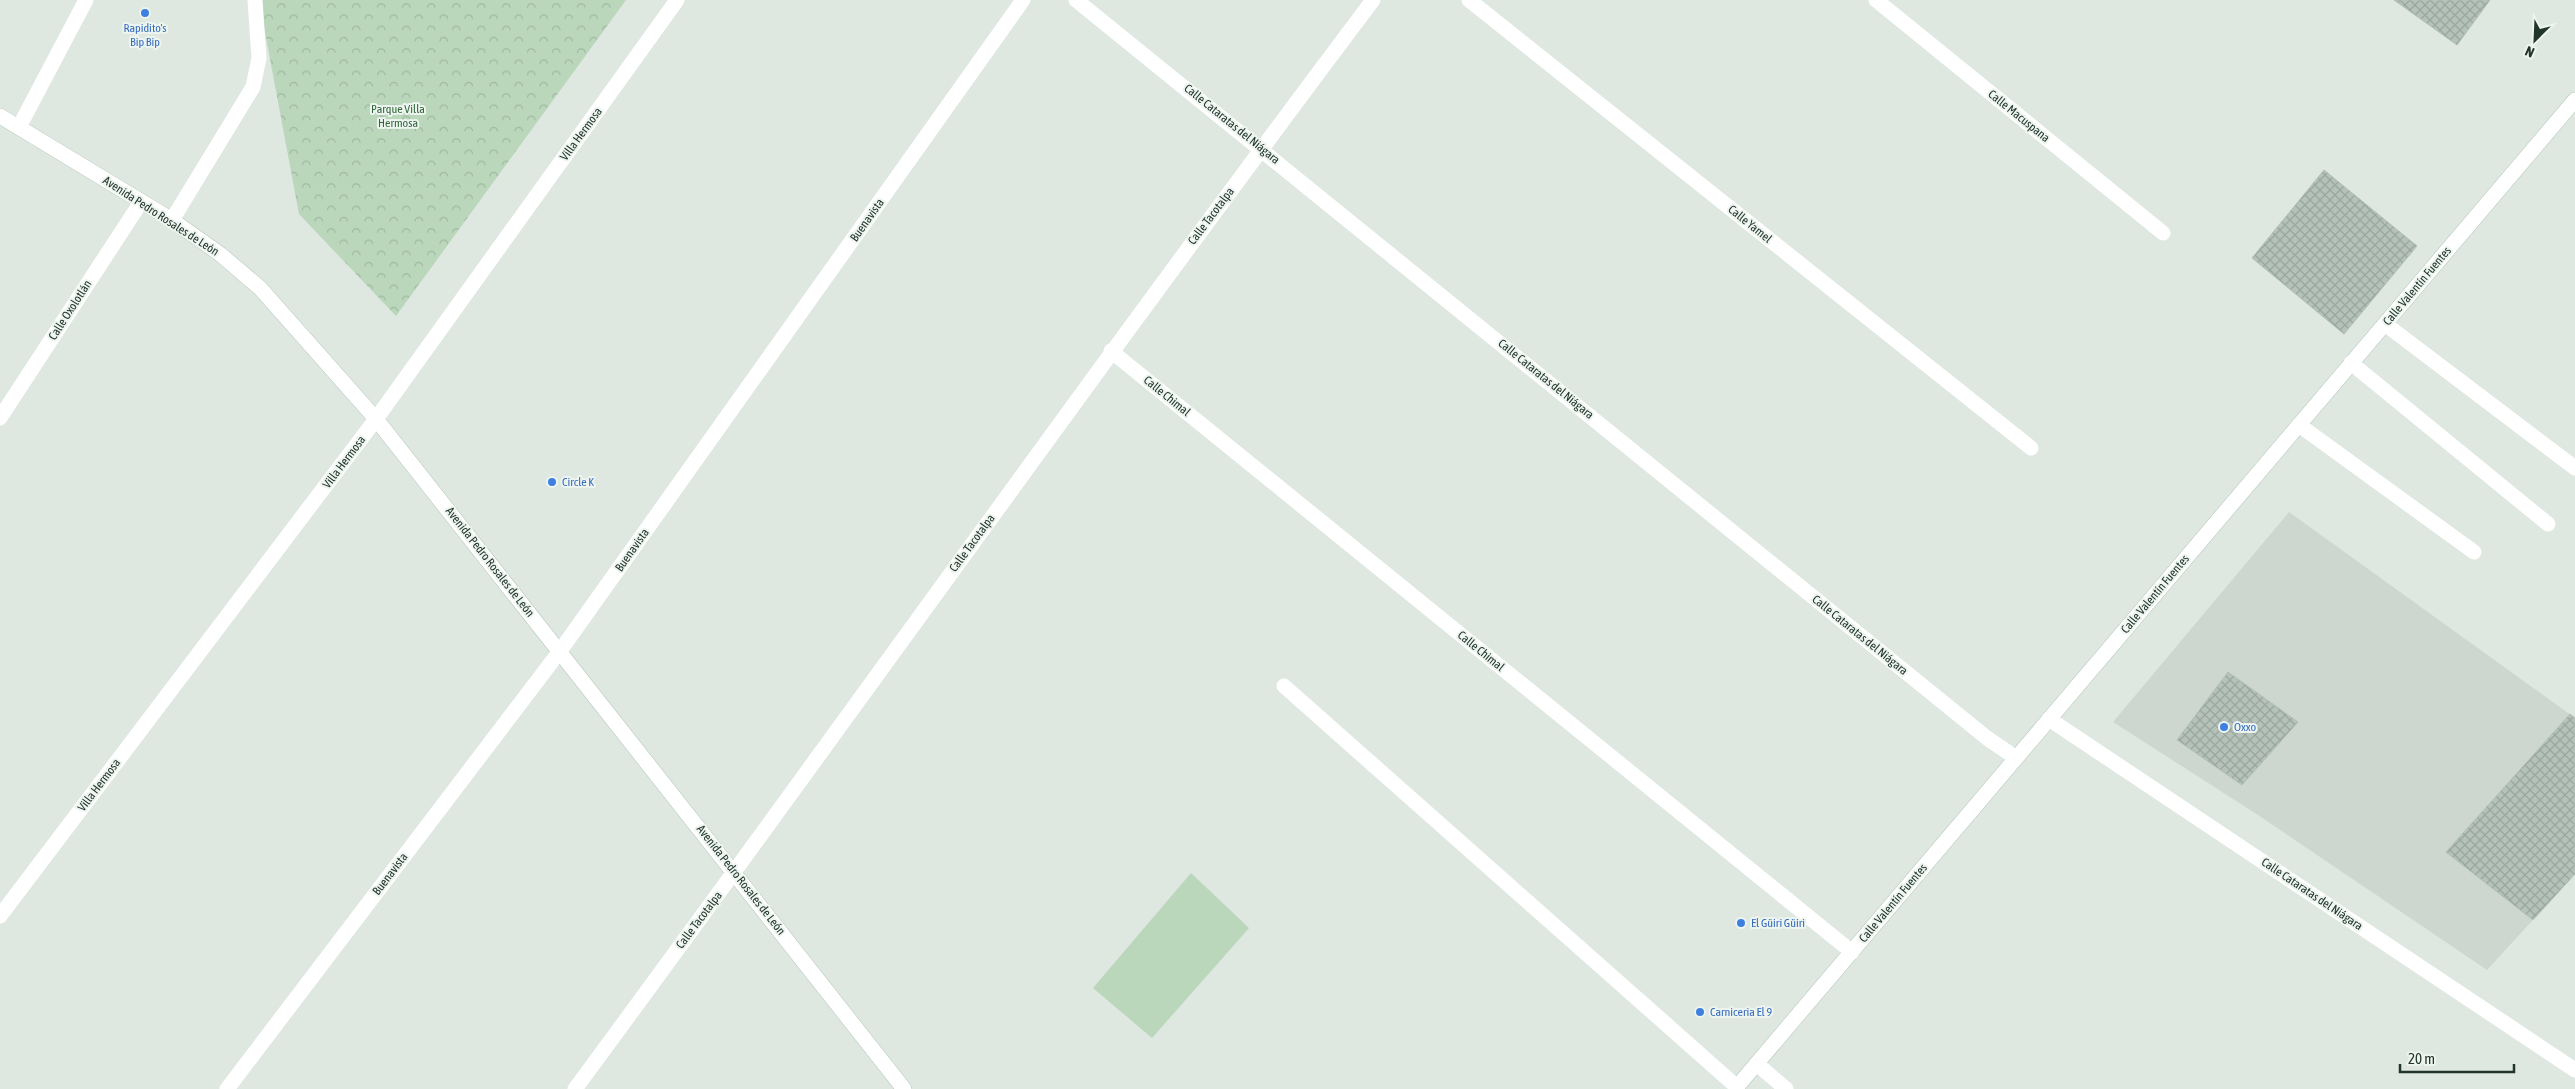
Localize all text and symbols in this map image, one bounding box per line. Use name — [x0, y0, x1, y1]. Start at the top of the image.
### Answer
marker: Rapidito's Bip Bip — [139, 7, 151, 19]
north arrow — [2510, 15, 2560, 65]
place label: Rapidito's Bip Bip — [123, 21, 167, 49]
text: N — [2523, 43, 2537, 61]
street label: Calle Cataratas del Niágara — [1181, 81, 1283, 167]
street label: Calle Macuspana — [1985, 87, 2053, 145]
park label: Parque Villa Hermosa — [371, 102, 425, 130]
street label: Villa Hermosa — [557, 105, 605, 163]
street label: Avenida Pedro Rosales de León — [100, 173, 222, 259]
street label: Calle Tacotalpa — [1185, 185, 1237, 247]
street label: Buenavista — [847, 196, 887, 244]
street label: Calle Yamel — [1725, 202, 1775, 246]
street label: Calle Valentín Fuentes — [2380, 244, 2454, 328]
street label: Calle Oxolotlán — [45, 277, 95, 343]
street label: Calle Cataratas del Niágara — [1495, 336, 1597, 422]
street label: Calle Chimal — [1141, 373, 1194, 419]
street label: Villa Hermosa — [320, 433, 368, 491]
place label: Circle K — [562, 475, 594, 489]
marker: Circle K — [546, 476, 558, 488]
street label: Avenida Pedro Rosales de León — [443, 504, 537, 620]
street label: Calle Tacotalpa — [946, 511, 998, 575]
street label: Buenavista — [612, 526, 652, 574]
street label: Calle Valentín Fuentes — [2118, 552, 2192, 636]
street label: Calle Cataratas del Niágara — [1809, 592, 1911, 678]
street label: Calle Chimal — [1455, 628, 1508, 674]
place label: Oxxo — [2234, 720, 2257, 734]
marker: Oxxo — [2218, 721, 2230, 733]
street label: Villa Hermosa — [75, 756, 123, 814]
street label: Avenida Pedro Rosales de León — [694, 822, 788, 938]
street label: Buenavista — [370, 850, 410, 898]
street label: Calle Cataratas del Niágara — [2259, 855, 2365, 933]
street label: Calle Valentín Fuentes — [1856, 861, 1930, 945]
street label: Calle Tacotalpa — [673, 889, 725, 951]
place label: El Güiri Güiri — [1751, 916, 1805, 930]
marker: El Güiri Güiri — [1735, 917, 1747, 929]
place label: Carniceria El 9 — [1710, 1005, 1772, 1019]
marker: Carniceria El 9 — [1694, 1006, 1706, 1018]
scale bar — [2400, 1042, 2514, 1074]
text: 20 m — [2408, 1050, 2435, 1067]

